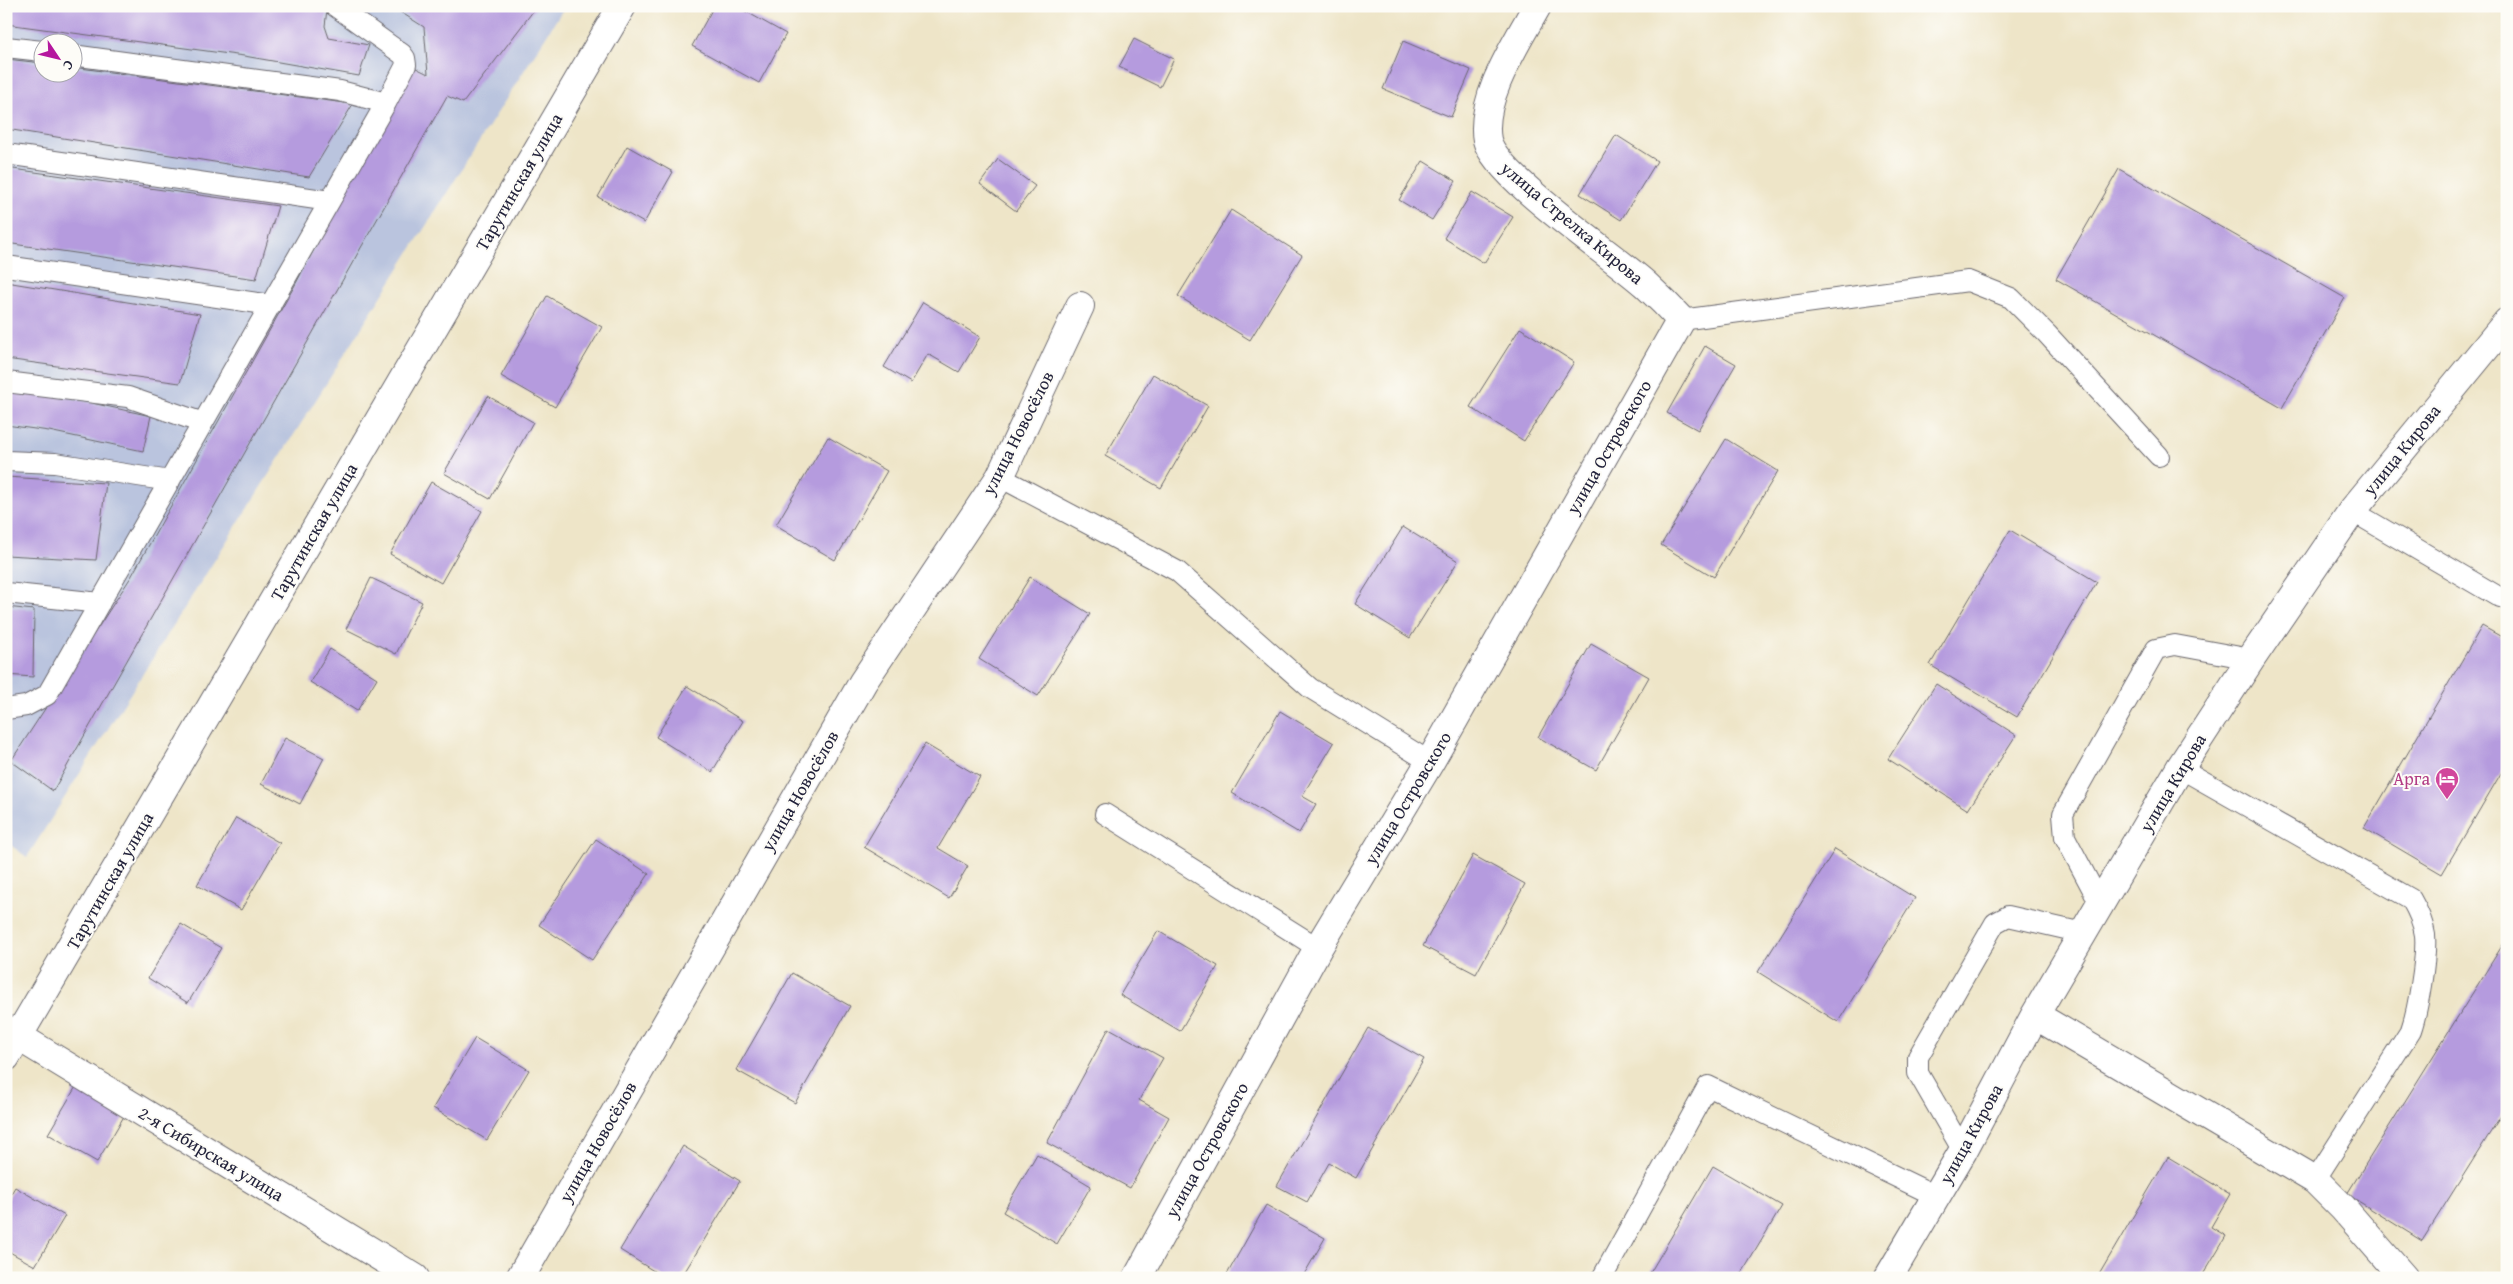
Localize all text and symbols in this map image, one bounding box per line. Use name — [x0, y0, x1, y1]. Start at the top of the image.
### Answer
north arrow — [32, 32, 82, 82]
text: С — [58, 56, 79, 75]
street label: Тарутинская улица — [468, 108, 569, 256]
street label: улица Стрелка Кирова — [1494, 154, 1650, 291]
street label: улица Новосёлов — [974, 366, 1061, 500]
street label: улица Островского — [1559, 375, 1658, 520]
street label: улица Кирова — [2356, 398, 2447, 502]
street label: Тарутинская улица — [263, 458, 364, 606]
street label: улица Новосёлов — [753, 725, 845, 857]
street label: улица Островского — [1357, 726, 1458, 870]
street label: улица Кирова — [2132, 728, 2213, 838]
place label: Арга — [2393, 765, 2430, 792]
hotel icon: Арга — [2434, 766, 2460, 800]
street label: Тарутинская улица — [59, 807, 160, 955]
street label: улица Новосёлов — [551, 1076, 643, 1208]
street label: улица Островского — [1158, 1077, 1255, 1223]
street label: улица Кирова — [1931, 1078, 2009, 1190]
street label: 2-я Сибирская улица — [133, 1099, 290, 1208]

